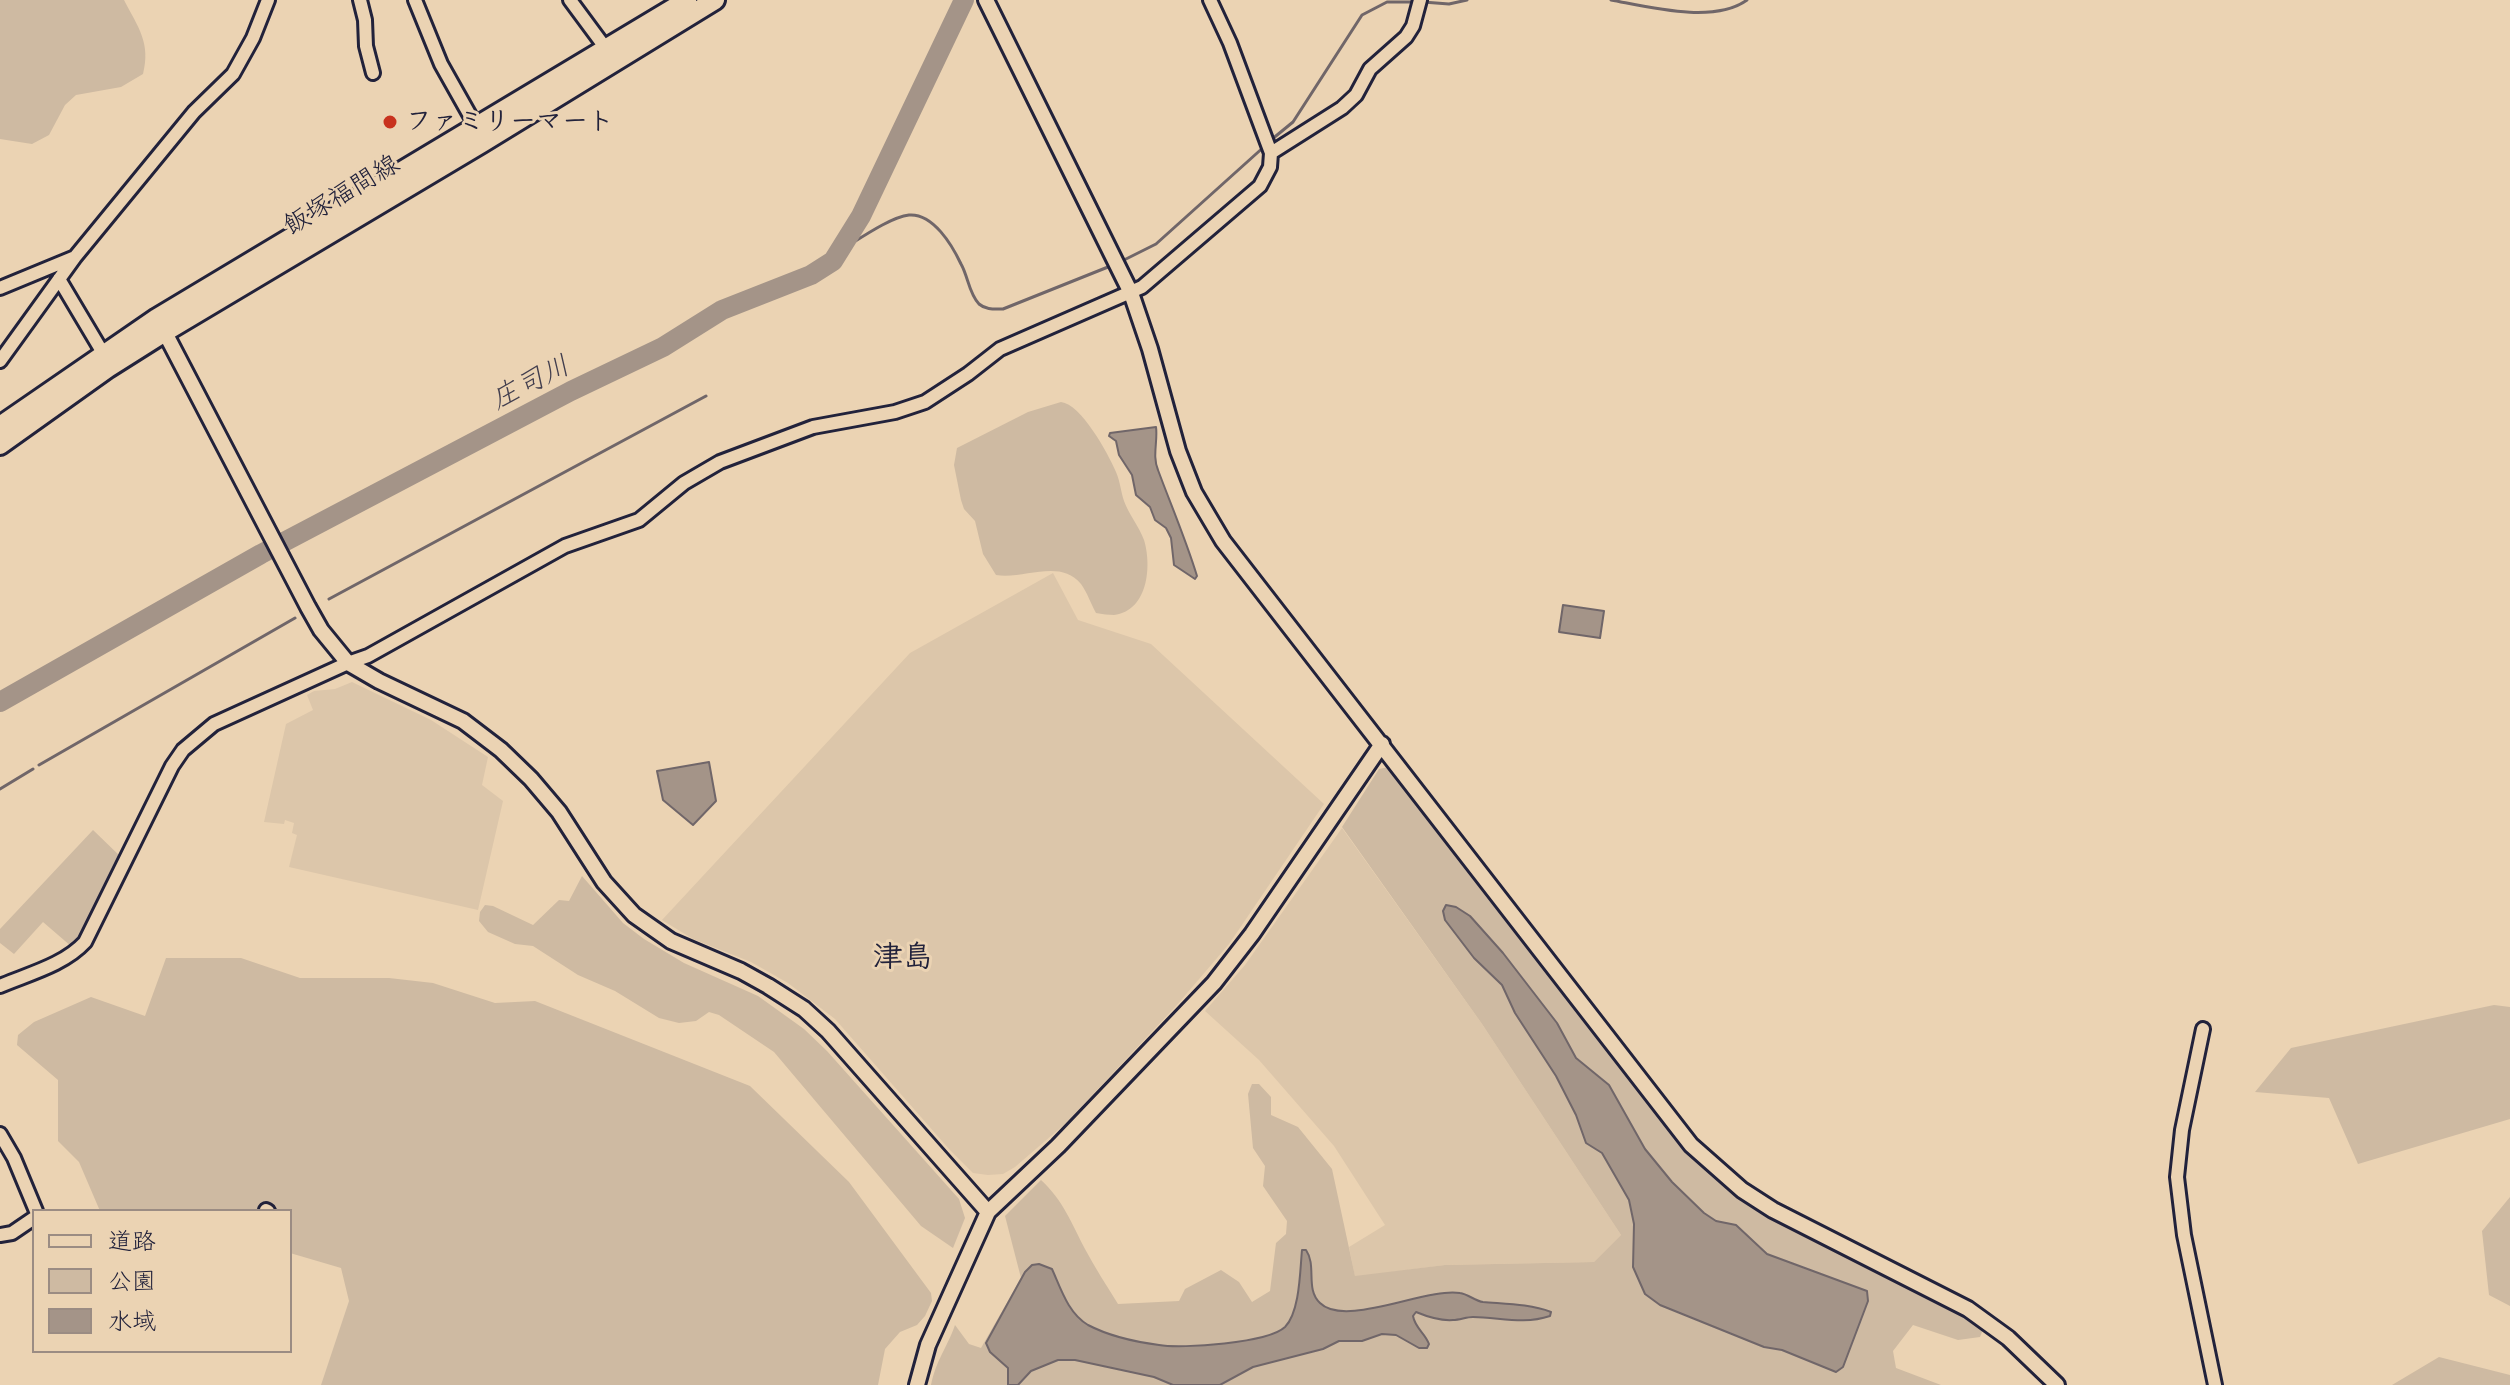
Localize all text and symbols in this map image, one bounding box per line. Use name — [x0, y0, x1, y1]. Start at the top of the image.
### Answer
place label: ファミリーマート — [406, 106, 614, 138]
marker: ファミリーマート — [381, 113, 399, 131]
street label: 飯塚福間線 — [278, 149, 406, 243]
water label: 庄司川 — [486, 350, 576, 418]
district label: 津島 — [873, 940, 933, 976]
legend — [32, 1209, 292, 1353]
text: 道路 — [108, 1220, 156, 1262]
text: 公園 — [108, 1260, 156, 1302]
text: 水域 — [108, 1300, 156, 1342]

